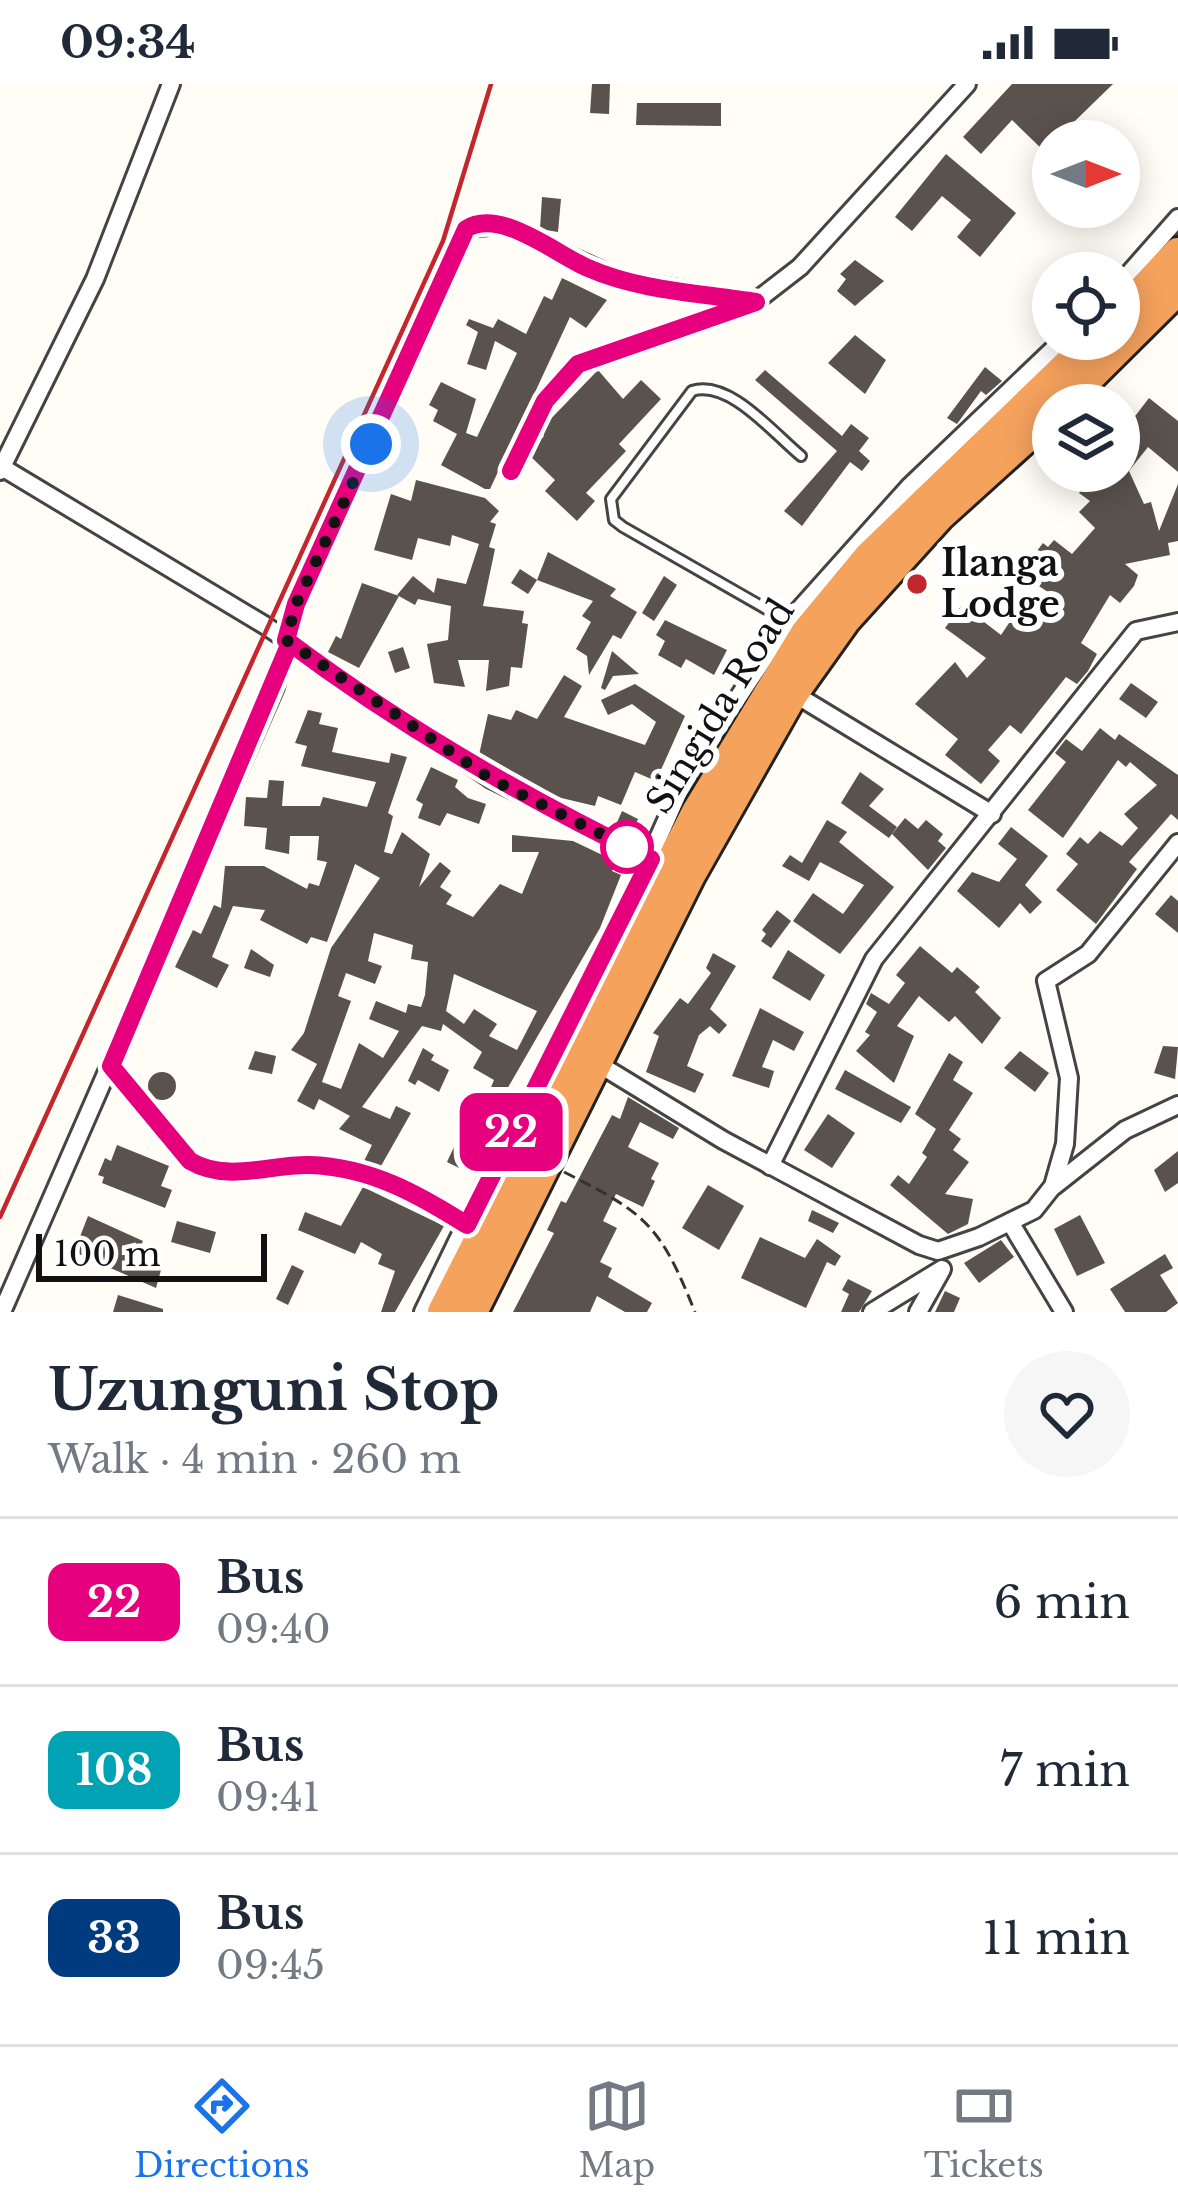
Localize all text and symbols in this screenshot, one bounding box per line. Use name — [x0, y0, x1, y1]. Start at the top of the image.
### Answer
text: 09:34 — [60, 14, 196, 70]
north arrow — [1032, 120, 1140, 228]
map controls — [1032, 120, 1140, 492]
button: locate — [1032, 252, 1140, 360]
button: layers — [1032, 384, 1140, 492]
your location — [341, 414, 401, 474]
place label: Ilanga Lodge — [941, 541, 1060, 627]
marker: Ilanga Lodge — [904, 571, 930, 597]
street label: Singida Road — [636, 591, 804, 821]
unlabelled marker — [602, 822, 652, 872]
line badge: 22 — [457, 1093, 565, 1171]
text: 22 — [484, 1106, 538, 1158]
scale bar — [36, 1228, 267, 1281]
text: 100 m — [54, 1234, 161, 1275]
button: heart — [1004, 1351, 1130, 1477]
text: Uzunguni Stop — [48, 1355, 499, 1425]
text: Walk · 4 min · 260 m — [48, 1435, 461, 1484]
text: Bus — [216, 1549, 304, 1605]
text: 6 min — [994, 1574, 1130, 1630]
text: 22 — [87, 1576, 141, 1628]
text: 09:40 — [216, 1605, 331, 1654]
text: Bus — [216, 1717, 304, 1773]
text: 7 min — [1000, 1742, 1130, 1798]
text: 108 — [76, 1744, 152, 1796]
text: 09:41 — [216, 1773, 320, 1822]
text: Bus — [216, 1885, 304, 1941]
text: 11 min — [982, 1910, 1130, 1966]
text: 33 — [87, 1912, 141, 1964]
text: 09:45 — [216, 1941, 325, 1990]
tab: Directions — [134, 2073, 310, 2186]
tab: Map — [578, 2073, 655, 2186]
tab: Tickets — [924, 2073, 1044, 2186]

